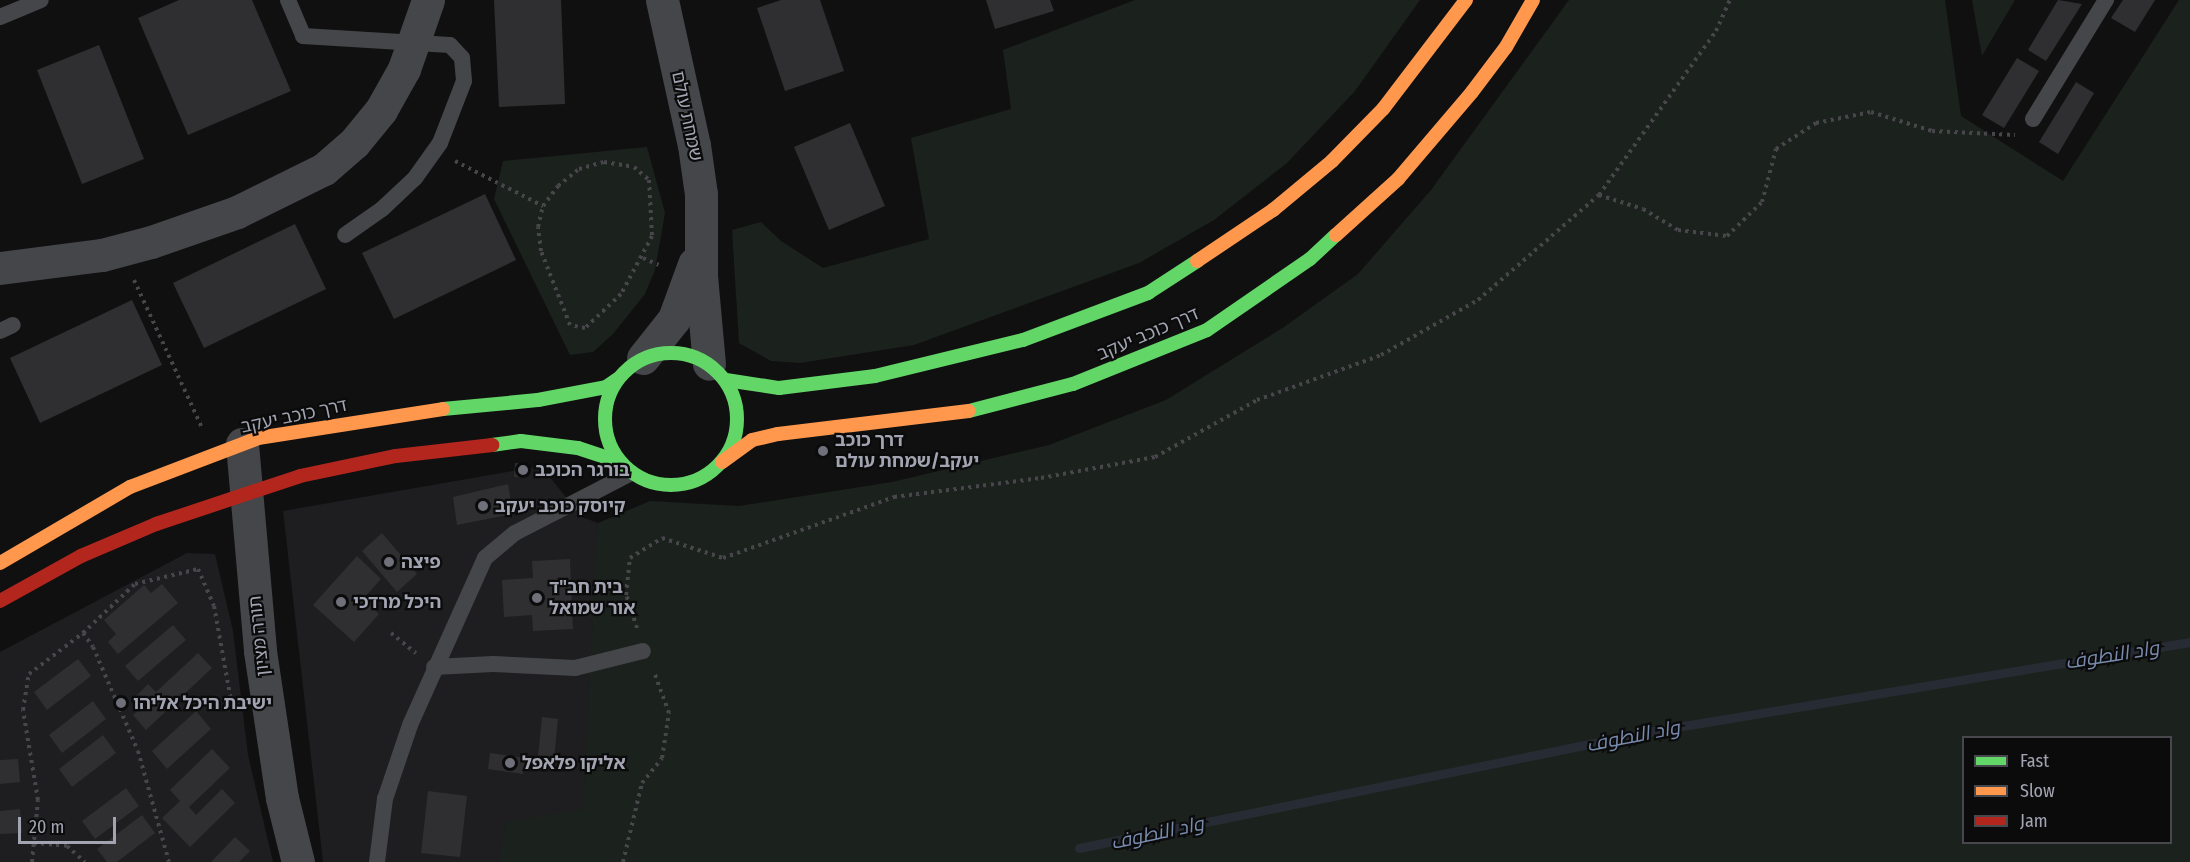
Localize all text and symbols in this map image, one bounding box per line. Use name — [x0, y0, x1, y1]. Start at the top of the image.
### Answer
street label: שמחת עולם — [667, 69, 707, 163]
street label: דרך כוכב יעקב — [1094, 303, 1202, 365]
street label: דרך כוכב יעקב — [239, 394, 349, 438]
place label: דרך כוכב יעקב/שמחת עולם — [835, 430, 979, 472]
marker: דרך כוכב יעקב/שמחת עולם — [816, 444, 830, 458]
place label: בורגר הכוכב — [535, 459, 630, 481]
marker: בורגר הכוכב — [516, 463, 530, 477]
place label: קיוסק כוכב יעקב — [495, 495, 626, 517]
marker: קיוסק כוכב יעקב — [476, 499, 490, 513]
place label: פיצה — [401, 551, 441, 573]
marker: פיצה — [382, 555, 396, 569]
place label: בית חב"ד אור שמואל — [549, 577, 635, 620]
place label: היכל מרדכי — [353, 591, 441, 613]
marker: בית חב"ד אור שמואל — [530, 591, 544, 605]
street label: תורה מציון — [244, 595, 274, 677]
marker: היכל מרדכי — [334, 595, 348, 609]
water label: واد النطوف — [2063, 636, 2161, 674]
place label: ישיבת היכל אליהו — [133, 692, 272, 714]
marker: ישיבת היכל אליהו — [114, 696, 128, 710]
water label: واد النطوف — [1584, 715, 1682, 757]
legend — [1962, 736, 2172, 844]
text: Fast — [2020, 750, 2049, 772]
place label: אליקו פלאפל — [522, 752, 626, 774]
marker: אליקו פלאפל — [503, 756, 517, 770]
text: Slow — [2020, 780, 2055, 802]
scale bar — [21, 805, 118, 843]
text: Jam — [2020, 810, 2048, 832]
water label: واد النطوف — [1108, 811, 1206, 855]
text: 20 m — [29, 816, 64, 838]

